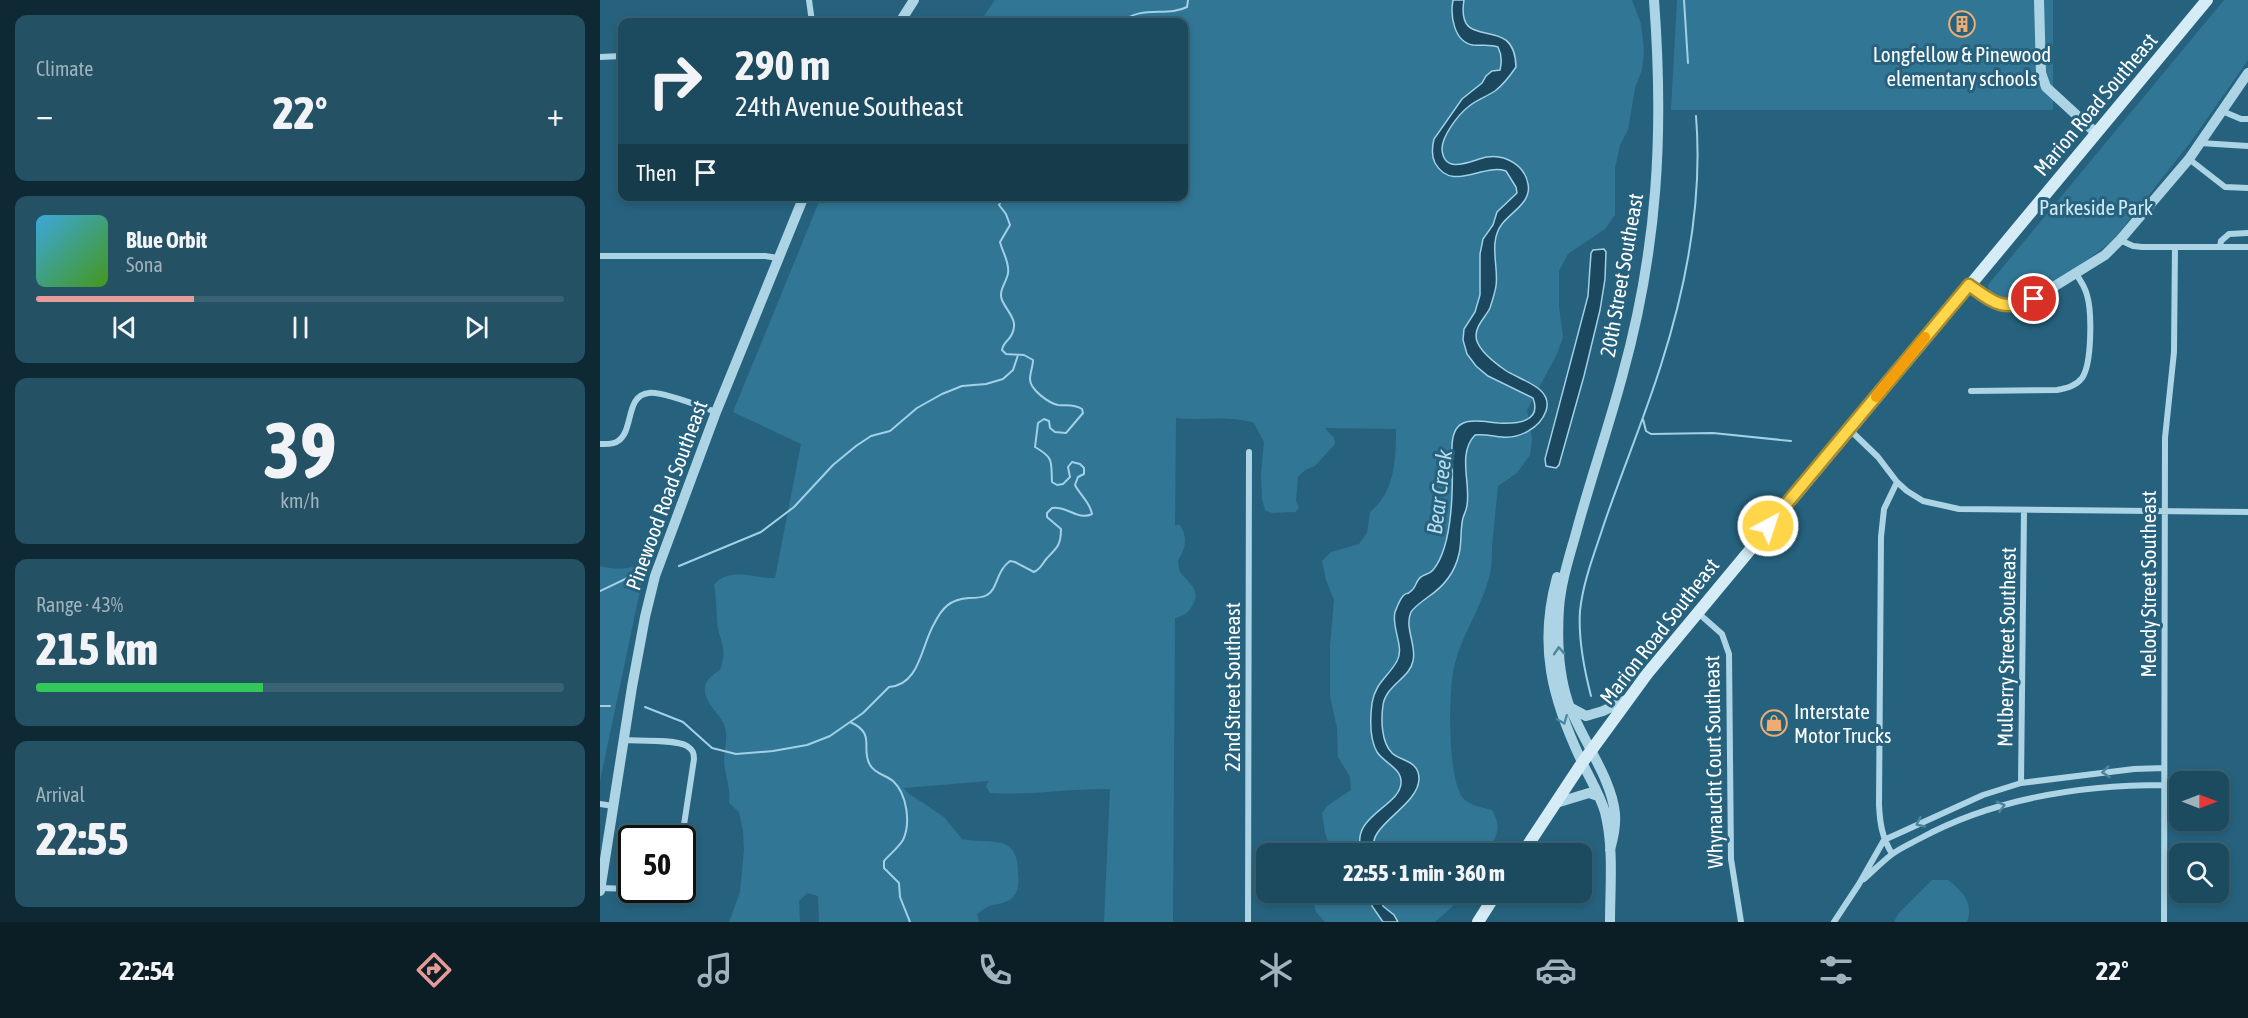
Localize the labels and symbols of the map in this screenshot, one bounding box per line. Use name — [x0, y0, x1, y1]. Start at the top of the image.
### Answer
building icon: Longfellow & Pinewood elementary schools — [1947, 9, 1977, 39]
street label: Marion Road Southeast — [2028, 28, 2162, 180]
place label: Longfellow & Pinewood elementary schools — [1873, 42, 2051, 90]
street label: 20th Street Southeast — [1595, 191, 1647, 359]
park label: Parkeside Park — [2039, 195, 2153, 219]
pin — [2008, 273, 2059, 324]
street label: Pinewood Road Southeast — [621, 397, 711, 593]
water label: Bear Creek — [1421, 448, 1457, 536]
street label: Melody Street Southeast — [2136, 490, 2160, 678]
position arrow — [1736, 494, 1800, 558]
street label: Mulberry Street Southeast — [1992, 547, 2020, 747]
street label: Marion Road Southeast — [1595, 553, 1723, 709]
street label: 22nd Street Southeast — [1220, 602, 1244, 772]
one-way arrow — [1552, 647, 1565, 656]
street label: Whynaucht Court Southeast — [1699, 655, 1727, 869]
place label: Interstate Motor Trucks — [1794, 699, 1891, 747]
shop icon: Interstate Motor Trucks — [1759, 708, 1789, 738]
one-way arrow — [1556, 714, 1568, 725]
one-way arrow — [2102, 765, 2111, 778]
north arrow — [2169, 771, 2229, 831]
one-way arrow — [1995, 801, 2005, 813]
one-way arrow — [1915, 815, 1926, 827]
speed limit sign: 50 — [618, 825, 696, 903]

